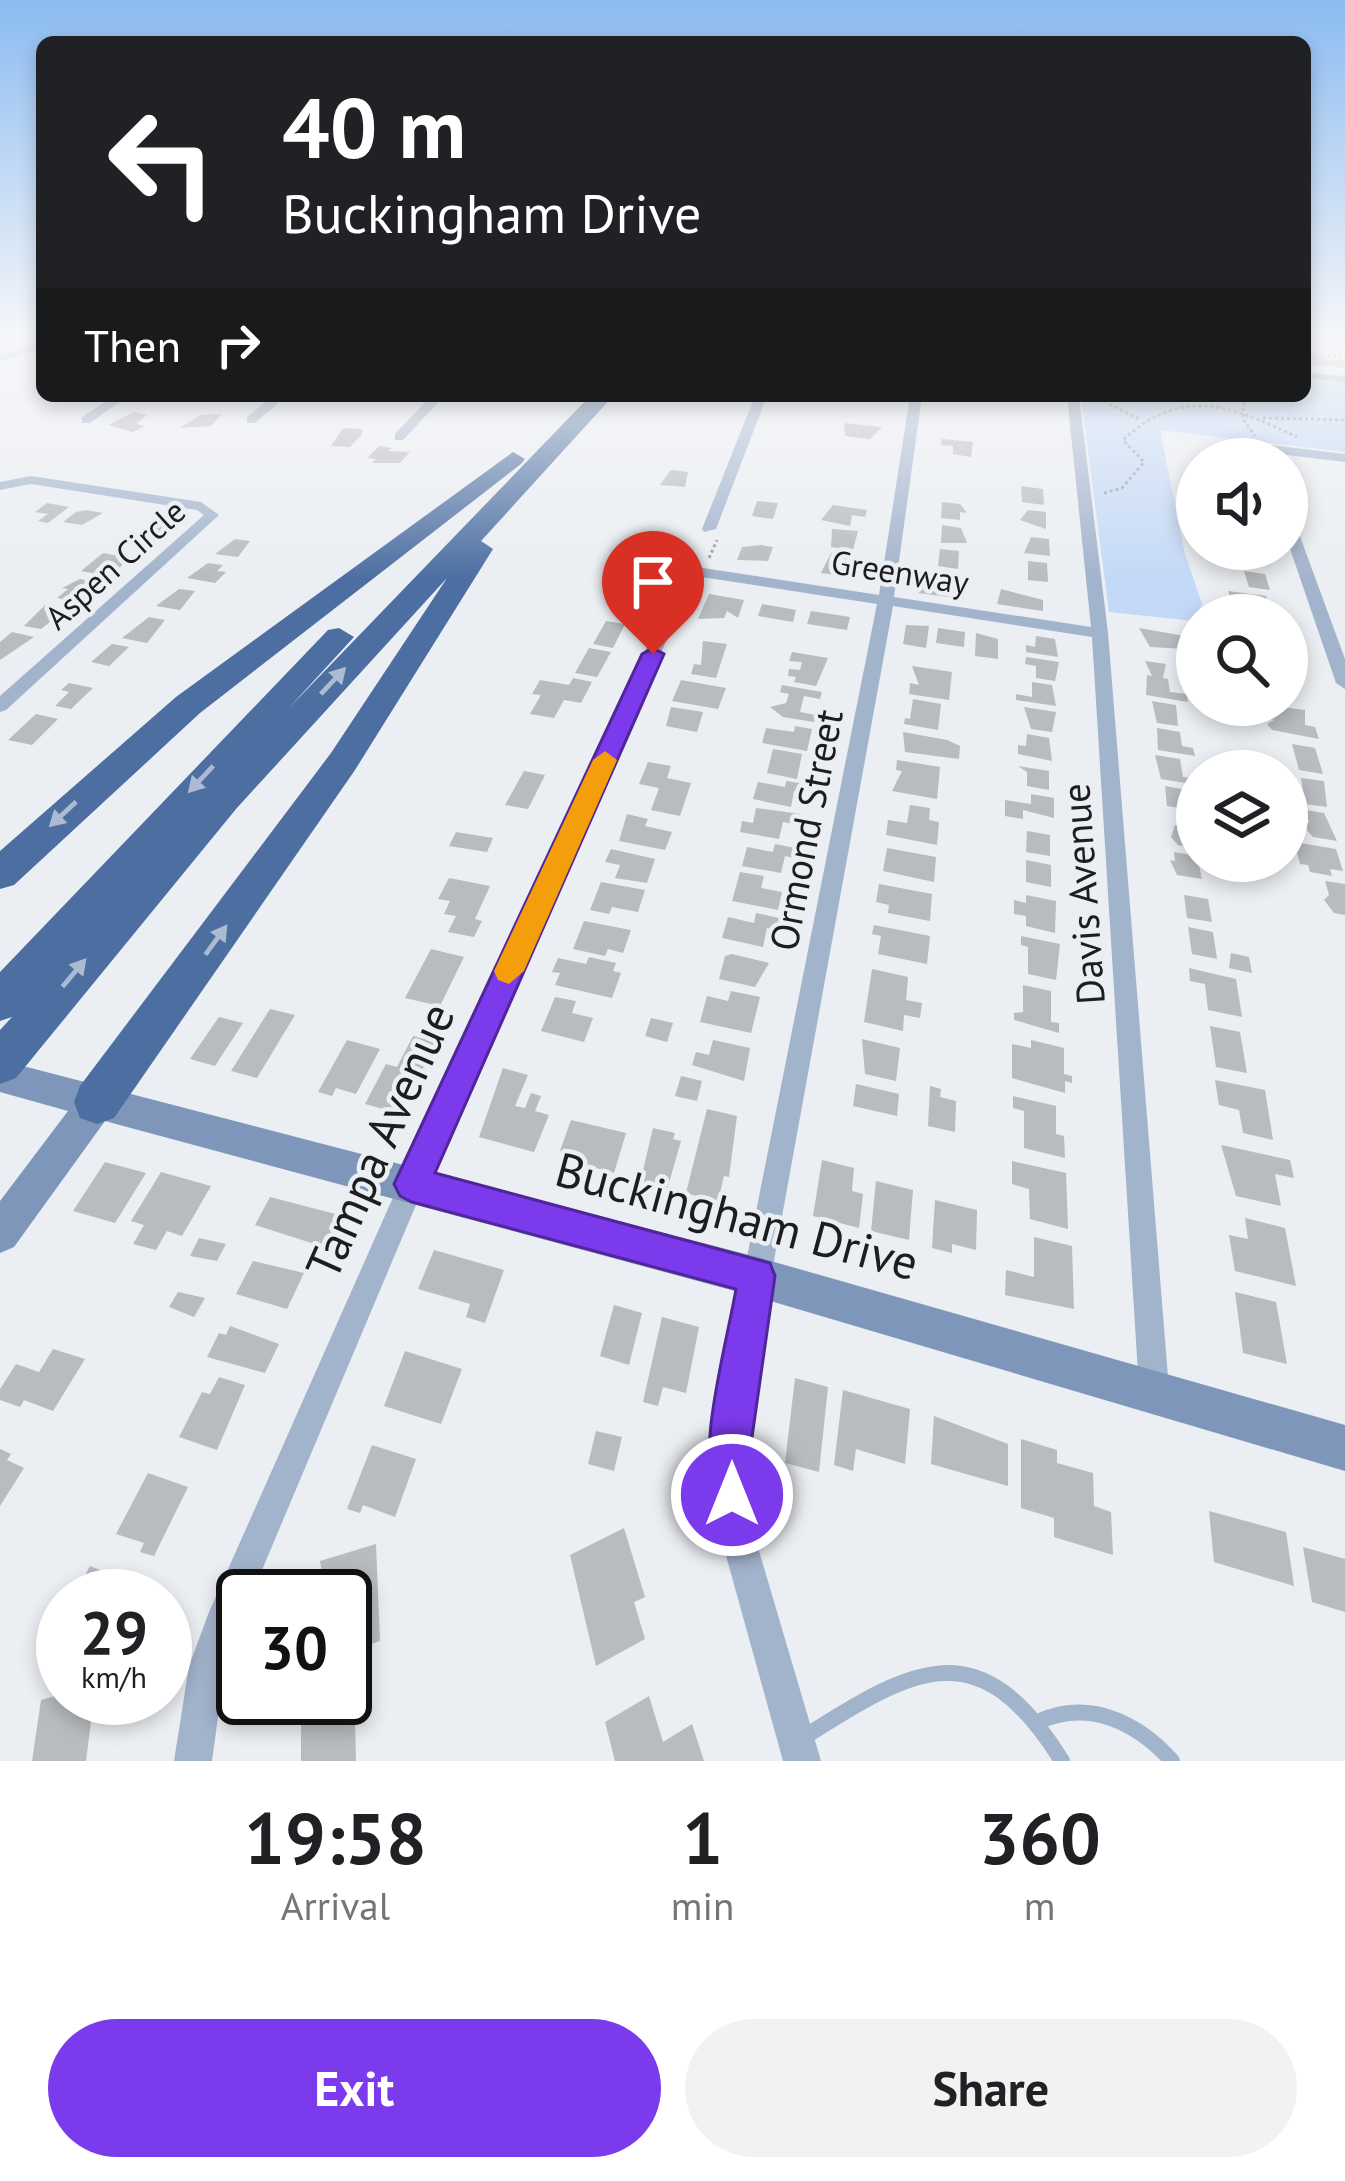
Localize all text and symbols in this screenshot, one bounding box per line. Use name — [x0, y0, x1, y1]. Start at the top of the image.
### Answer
text: 40 m — [282, 72, 466, 181]
icon: left — [84, 84, 240, 240]
text: Buckingham Drive — [282, 178, 701, 248]
icon: right — [205, 312, 271, 378]
text: Then — [84, 316, 181, 374]
map controls — [1176, 438, 1308, 882]
button: sound — [1176, 438, 1308, 570]
street label: Aspen Circle — [35, 489, 194, 638]
pin — [602, 531, 704, 654]
street label: Greenway — [828, 539, 973, 604]
icon: arrive — [620, 549, 686, 615]
button: search — [1176, 594, 1308, 726]
one-way arrow — [319, 667, 346, 696]
street label: Ormond Street — [757, 705, 854, 955]
button: layers — [1176, 750, 1308, 882]
one-way arrow — [187, 765, 215, 794]
street label: Davis Avenue — [1049, 782, 1116, 1006]
one-way arrow — [49, 800, 78, 827]
one-way arrow — [204, 924, 228, 956]
one-way arrow — [61, 958, 87, 988]
street label: Tampa Avenue — [291, 993, 467, 1288]
street label: Buckingham Drive — [549, 1137, 925, 1293]
position arrow — [669, 1432, 795, 1558]
speed limit sign: 30 — [216, 1569, 372, 1725]
text: 29 — [80, 1593, 148, 1671]
text: km/h — [81, 1657, 147, 1696]
text: 19:58 — [244, 1791, 427, 1884]
text: 1 — [682, 1791, 723, 1884]
text: 360 — [978, 1791, 1101, 1884]
text: Arrival — [281, 1880, 390, 1931]
text: min — [671, 1880, 734, 1931]
text: m — [1024, 1880, 1055, 1931]
button: Exit — [48, 2019, 661, 2157]
button: Share — [685, 2019, 1297, 2157]

